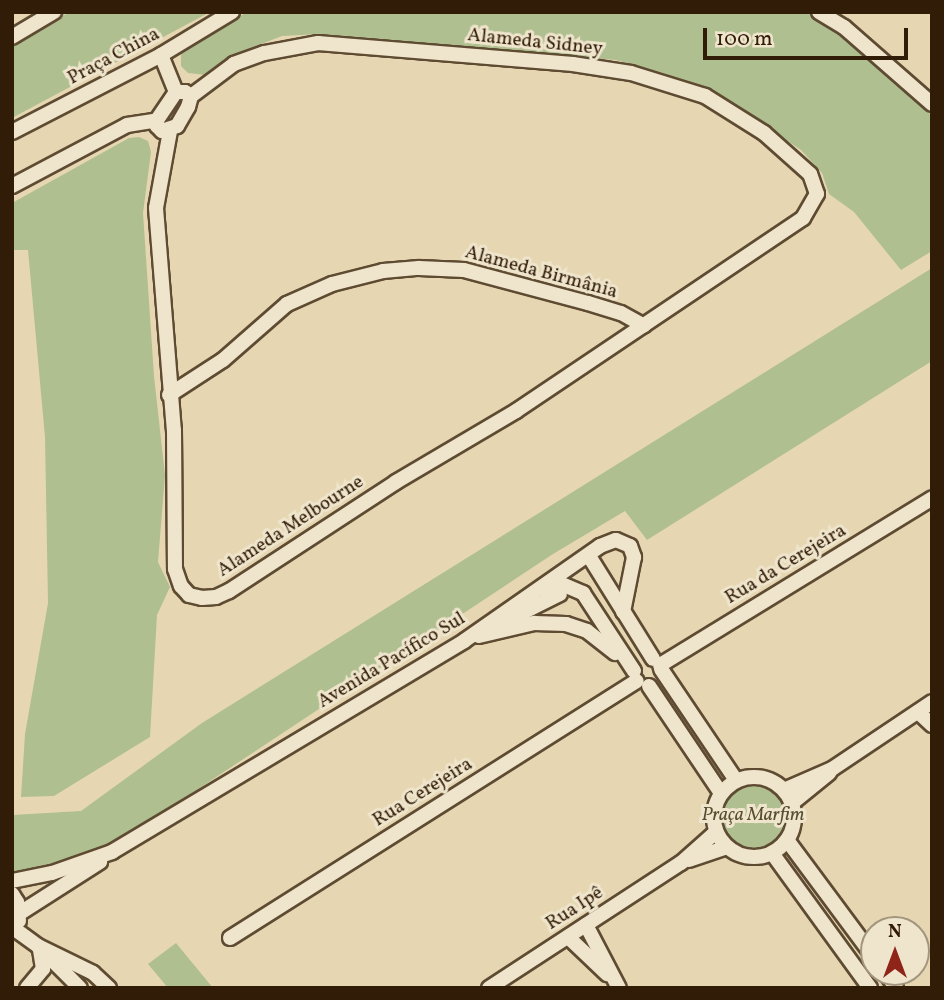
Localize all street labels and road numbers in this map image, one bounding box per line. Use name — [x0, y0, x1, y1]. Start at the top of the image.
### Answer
street label: Praça China — [64, 23, 164, 91]
street label: Alameda Sidney — [466, 25, 604, 61]
street label: Alameda Birmânia — [462, 242, 620, 304]
street label: Alameda Melbourne — [214, 471, 368, 583]
street label: Rua da Cerejeira — [721, 520, 851, 610]
street label: Avenida Pacífico Sul — [314, 608, 470, 714]
street label: Rua Cerejeira — [369, 753, 477, 833]
street label: Rua Ipê — [542, 882, 608, 936]

